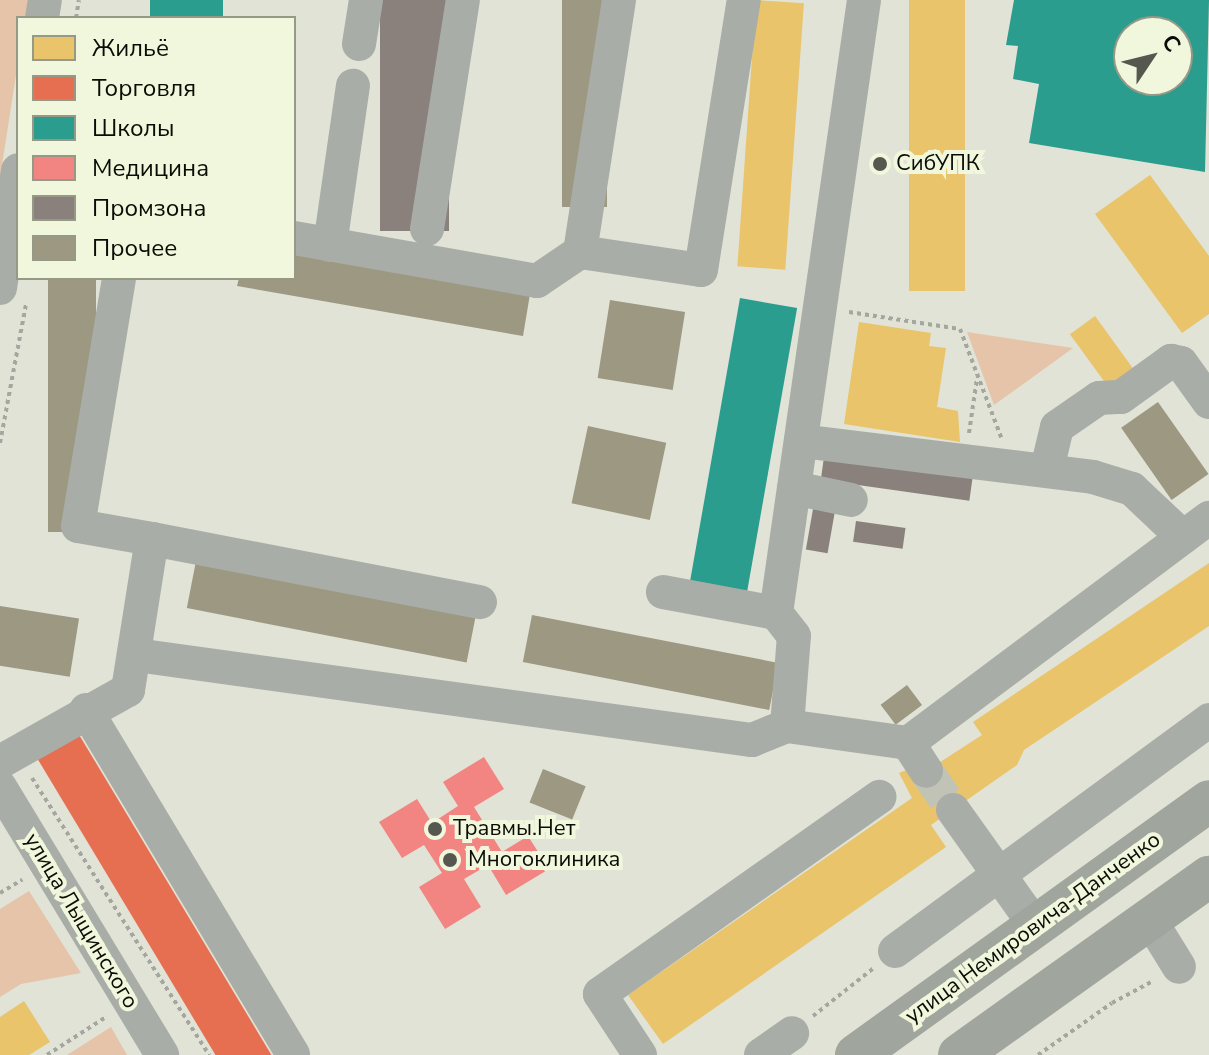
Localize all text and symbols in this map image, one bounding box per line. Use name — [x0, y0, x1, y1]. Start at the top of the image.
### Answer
legend — [16, 16, 296, 280]
north arrow — [1113, 16, 1193, 96]
text: С — [1154, 29, 1188, 58]
text: Жильё — [92, 32, 169, 64]
text: Торговля — [92, 72, 196, 104]
text: Школы — [92, 112, 175, 144]
place label: СибУПК — [896, 151, 980, 177]
text: Медицина — [92, 152, 209, 184]
marker: СибУПК — [871, 155, 889, 173]
text: Промзона — [92, 192, 206, 224]
text: Прочее — [92, 232, 177, 264]
place label: Травмы.Нет — [453, 816, 576, 842]
marker: Травмы.Нет — [424, 818, 446, 840]
street label: улица Немировича-Данченко — [900, 827, 1166, 1029]
street label: улица Лыщинского — [18, 829, 144, 1013]
place label: Многоклиника — [468, 847, 620, 873]
marker: Многоклиника — [439, 849, 461, 871]

